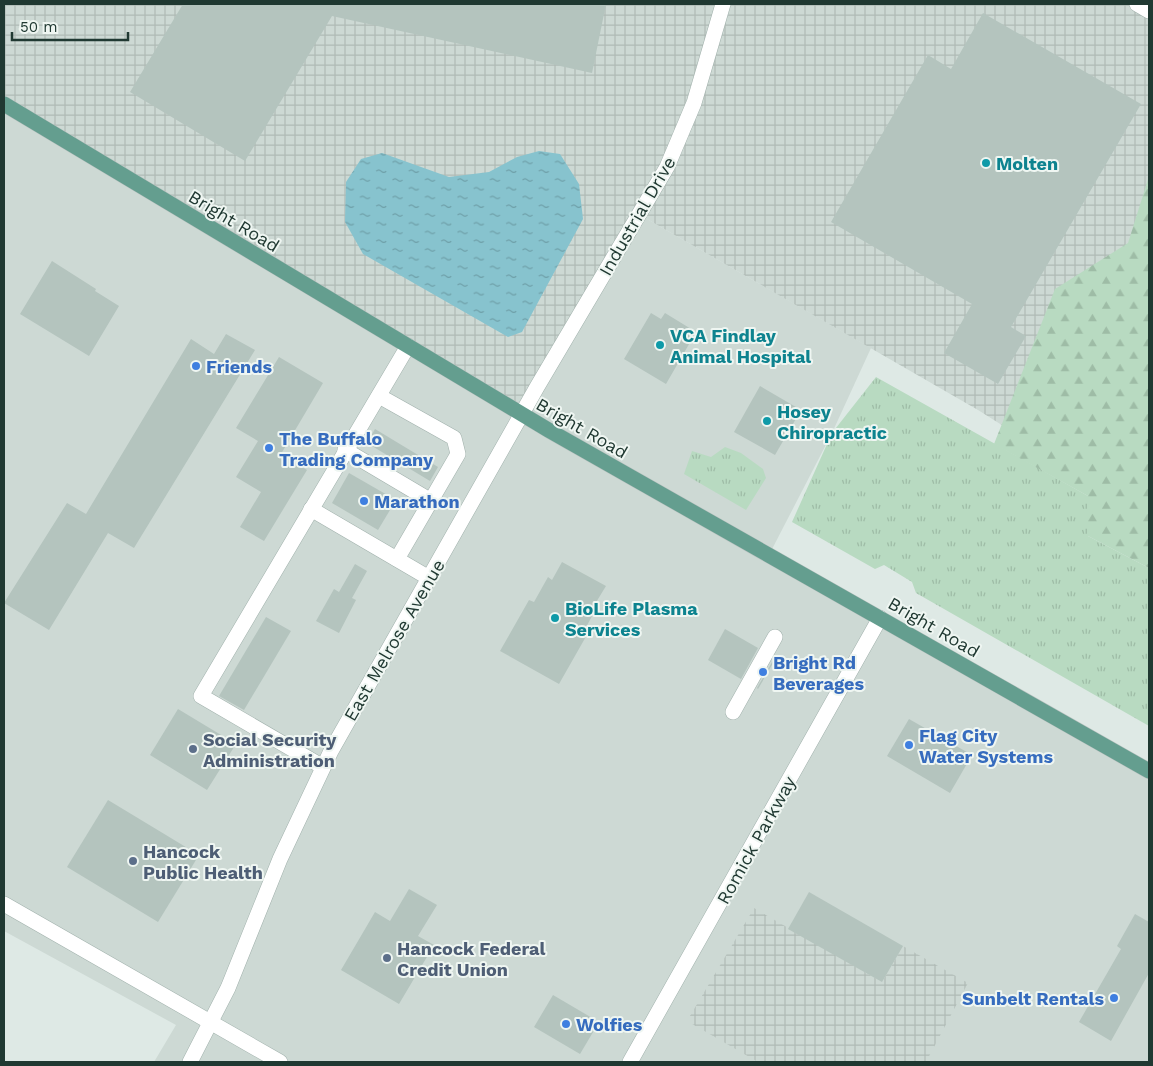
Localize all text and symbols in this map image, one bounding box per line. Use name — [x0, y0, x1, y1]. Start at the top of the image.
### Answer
scale bar — [12, 10, 129, 42]
text: 50 m — [20, 18, 57, 36]
street label: Industrial Drive — [594, 153, 680, 279]
place label: Molten — [996, 153, 1058, 174]
marker: Molten — [980, 157, 992, 169]
street label: Bright Road — [185, 186, 283, 256]
place label: VCA Findlay Animal Hospital — [670, 325, 811, 367]
marker: VCA Findlay Animal Hospital — [654, 339, 666, 351]
place label: Friends — [206, 356, 273, 377]
marker: Friends — [190, 360, 202, 372]
street label: Bright Road — [533, 393, 631, 463]
place label: Hosey Chiropractic — [777, 401, 887, 443]
marker: Hosey Chiropractic — [761, 415, 773, 427]
place label: The Buffalo Trading Company — [279, 428, 434, 470]
marker: The Buffalo Trading Company — [263, 442, 275, 454]
place label: Marathon — [374, 491, 460, 512]
marker: Marathon — [358, 495, 370, 507]
street label: East Melrose Avenue — [339, 556, 449, 724]
street label: Bright Road — [885, 592, 983, 662]
place label: BioLife Plasma Services — [565, 598, 698, 640]
marker: BioLife Plasma Services — [549, 612, 561, 624]
place label: Bright Rd Beverages — [773, 652, 864, 694]
marker: Bright Rd Beverages — [757, 666, 769, 678]
place label: Flag City Water Systems — [919, 725, 1053, 767]
place label: Social Security Administration — [203, 729, 337, 771]
marker: Flag City Water Systems — [903, 739, 915, 751]
marker: Social Security Administration — [187, 743, 199, 755]
street label: Romick Parkway — [712, 772, 800, 908]
place label: Hancock Public Health — [143, 841, 263, 883]
marker: Hancock Public Health — [127, 855, 139, 867]
place label: Hancock Federal Credit Union — [397, 938, 545, 980]
marker: Hancock Federal Credit Union — [381, 952, 393, 964]
place label: Sunbelt Rentals — [962, 988, 1104, 1009]
marker: Sunbelt Rentals — [1108, 992, 1120, 1004]
place label: Wolfies — [576, 1014, 643, 1035]
marker: Wolfies — [560, 1018, 572, 1030]

